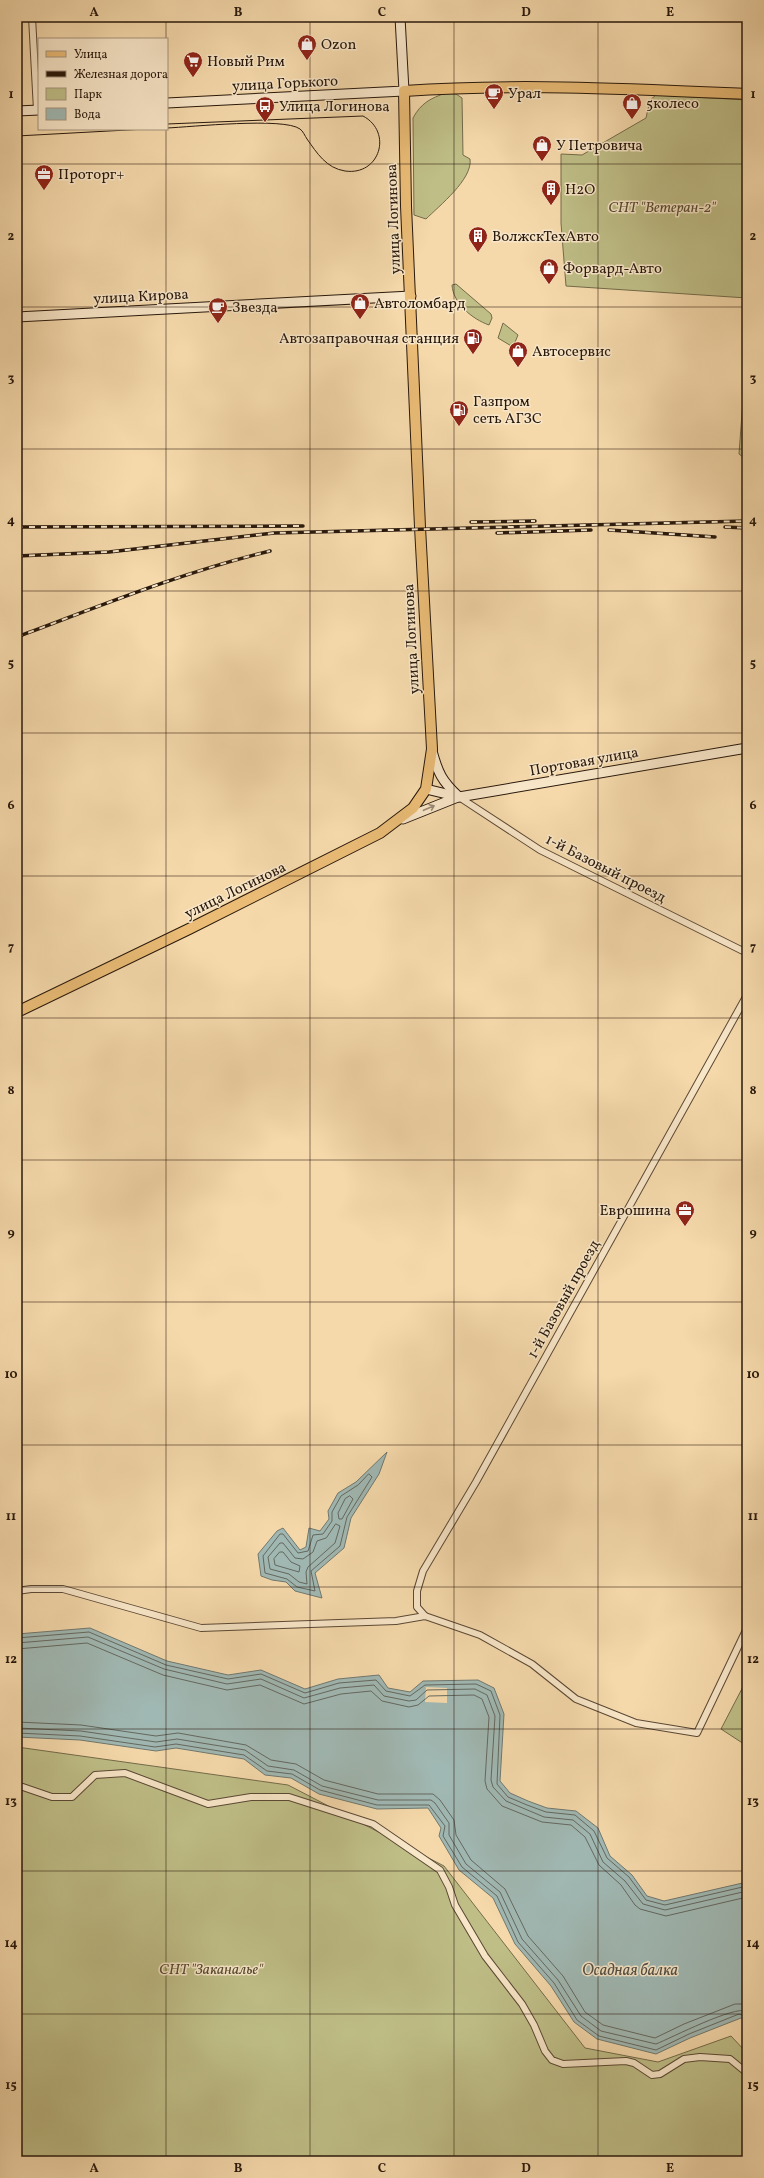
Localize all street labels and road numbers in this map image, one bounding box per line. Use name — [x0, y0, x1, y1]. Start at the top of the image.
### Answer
street label: улица Горького — [232, 71, 339, 98]
street label: улица Логинова — [382, 163, 407, 275]
street label: улица Кирова — [93, 285, 189, 310]
street label: улица Логинова — [399, 583, 426, 695]
street label: Портовая улица — [528, 743, 640, 782]
street label: 1-й Базовый проезд — [541, 830, 670, 909]
street label: улица Логинова — [181, 858, 290, 925]
street label: 1-й Базовый проезд — [523, 1236, 606, 1363]

